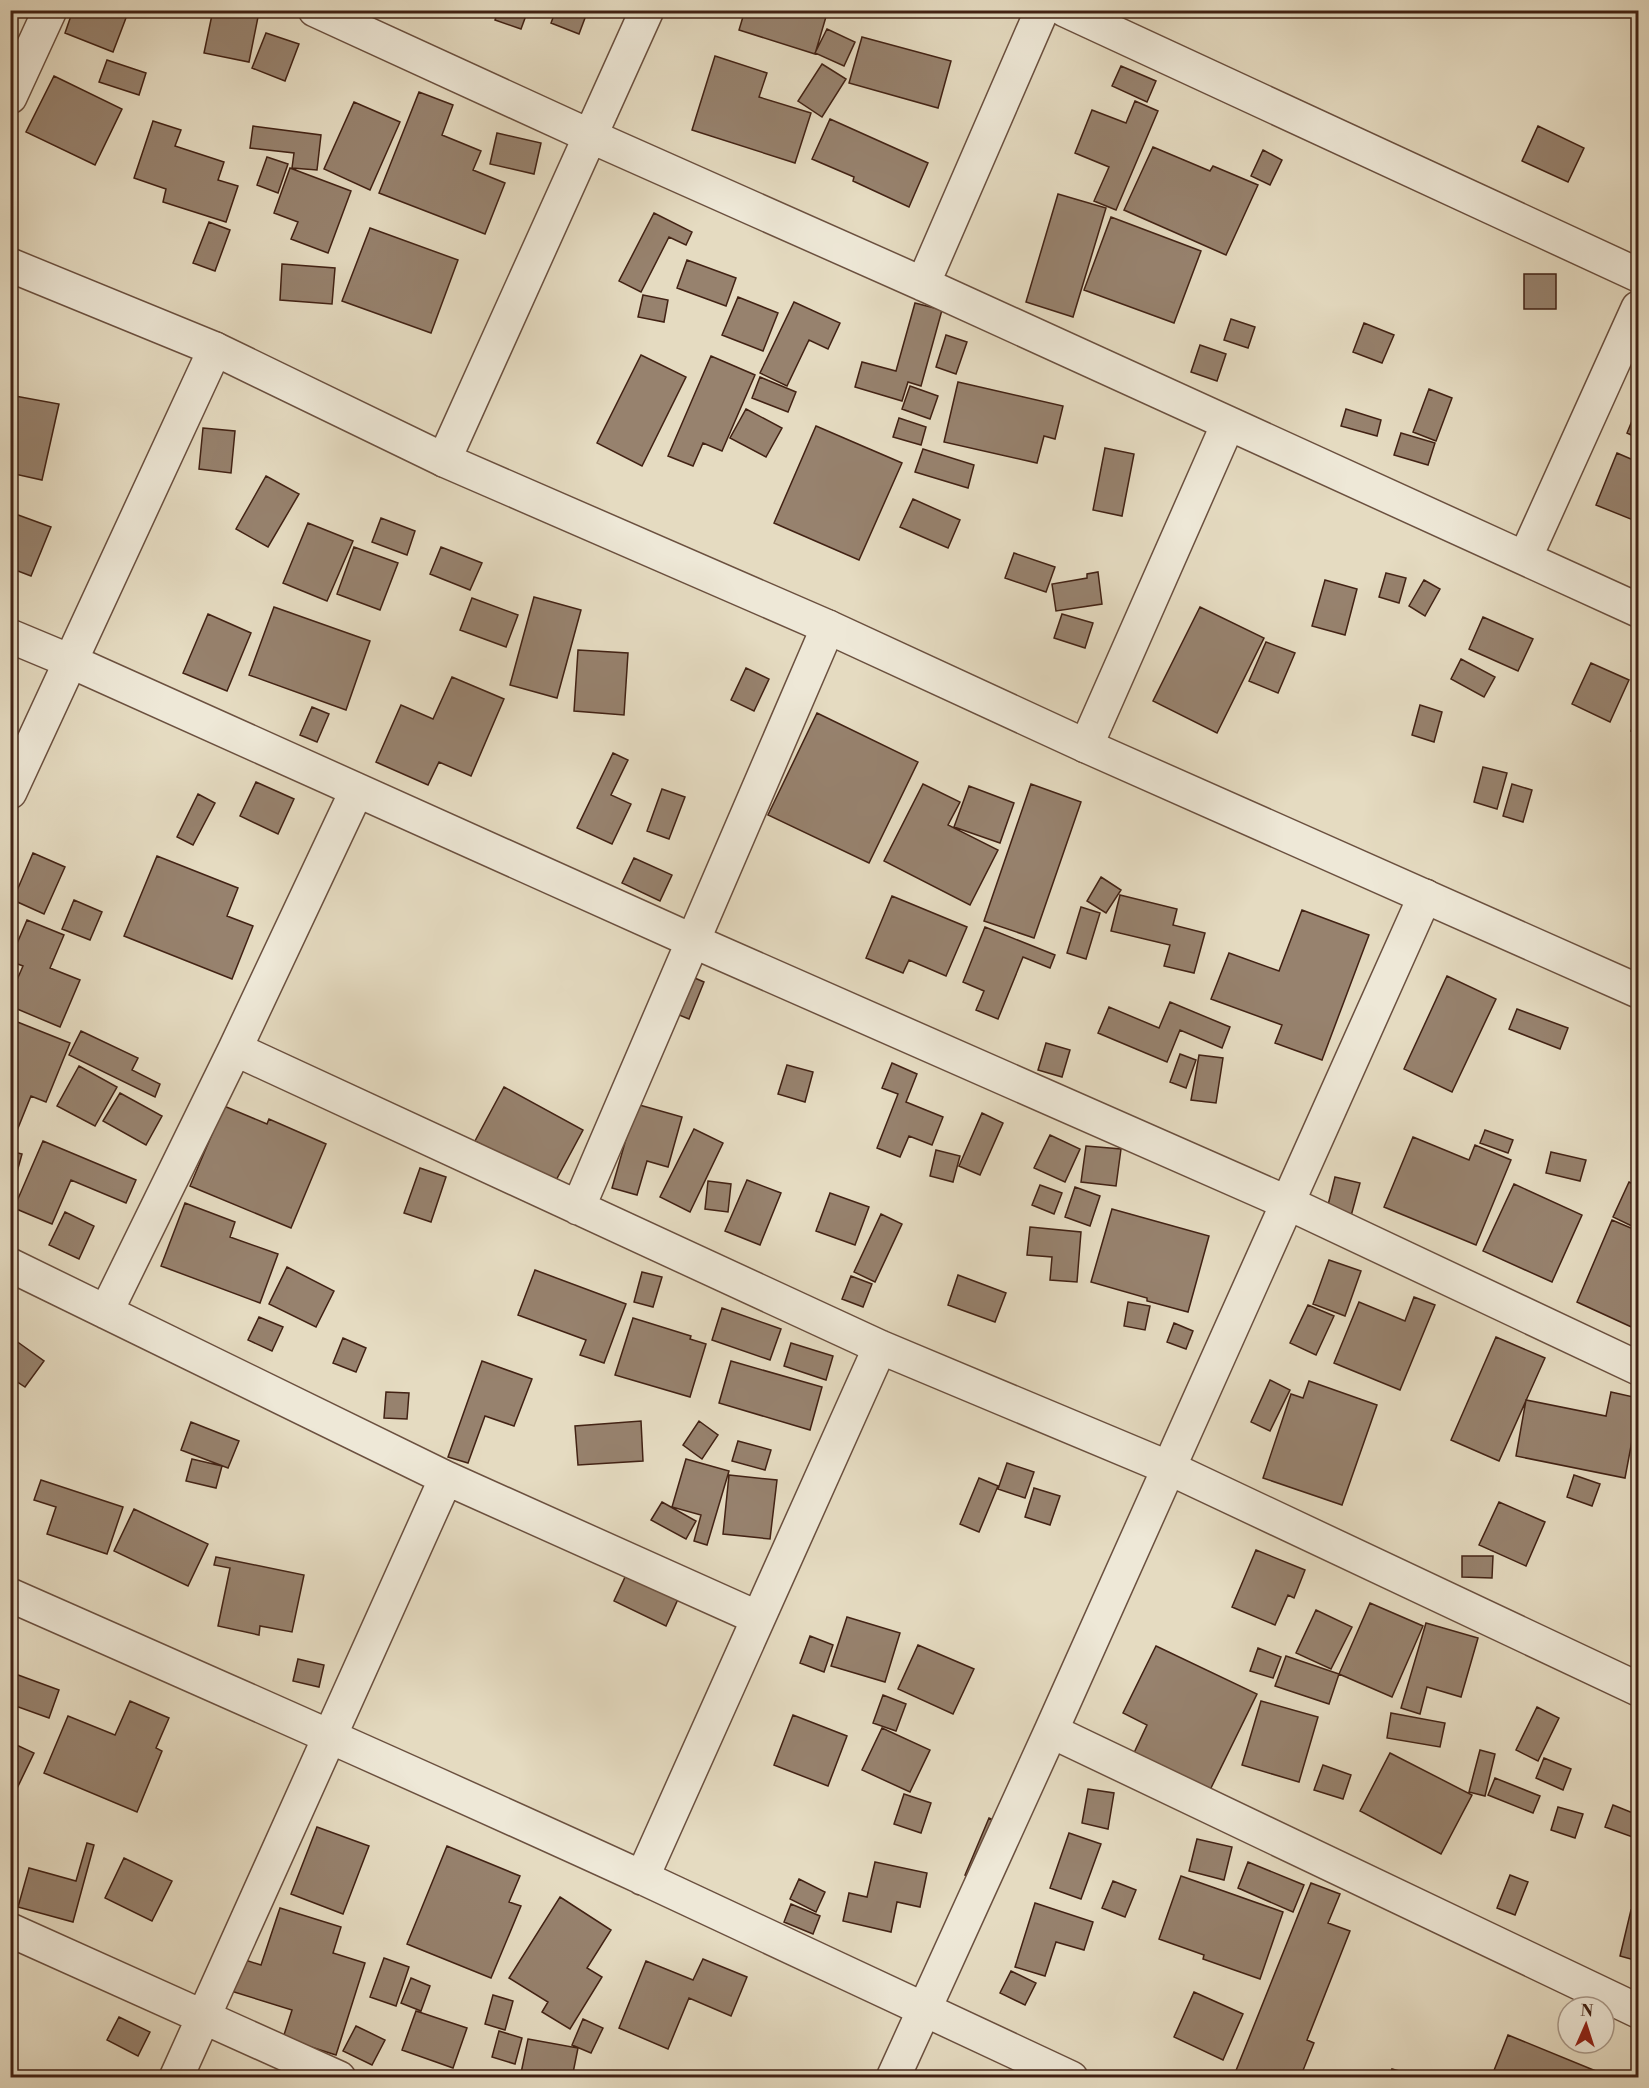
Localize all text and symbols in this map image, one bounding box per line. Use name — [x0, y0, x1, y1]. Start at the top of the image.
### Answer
north arrow — [1556, 1995, 1616, 2055]
text: N — [1580, 2001, 1594, 2021]

